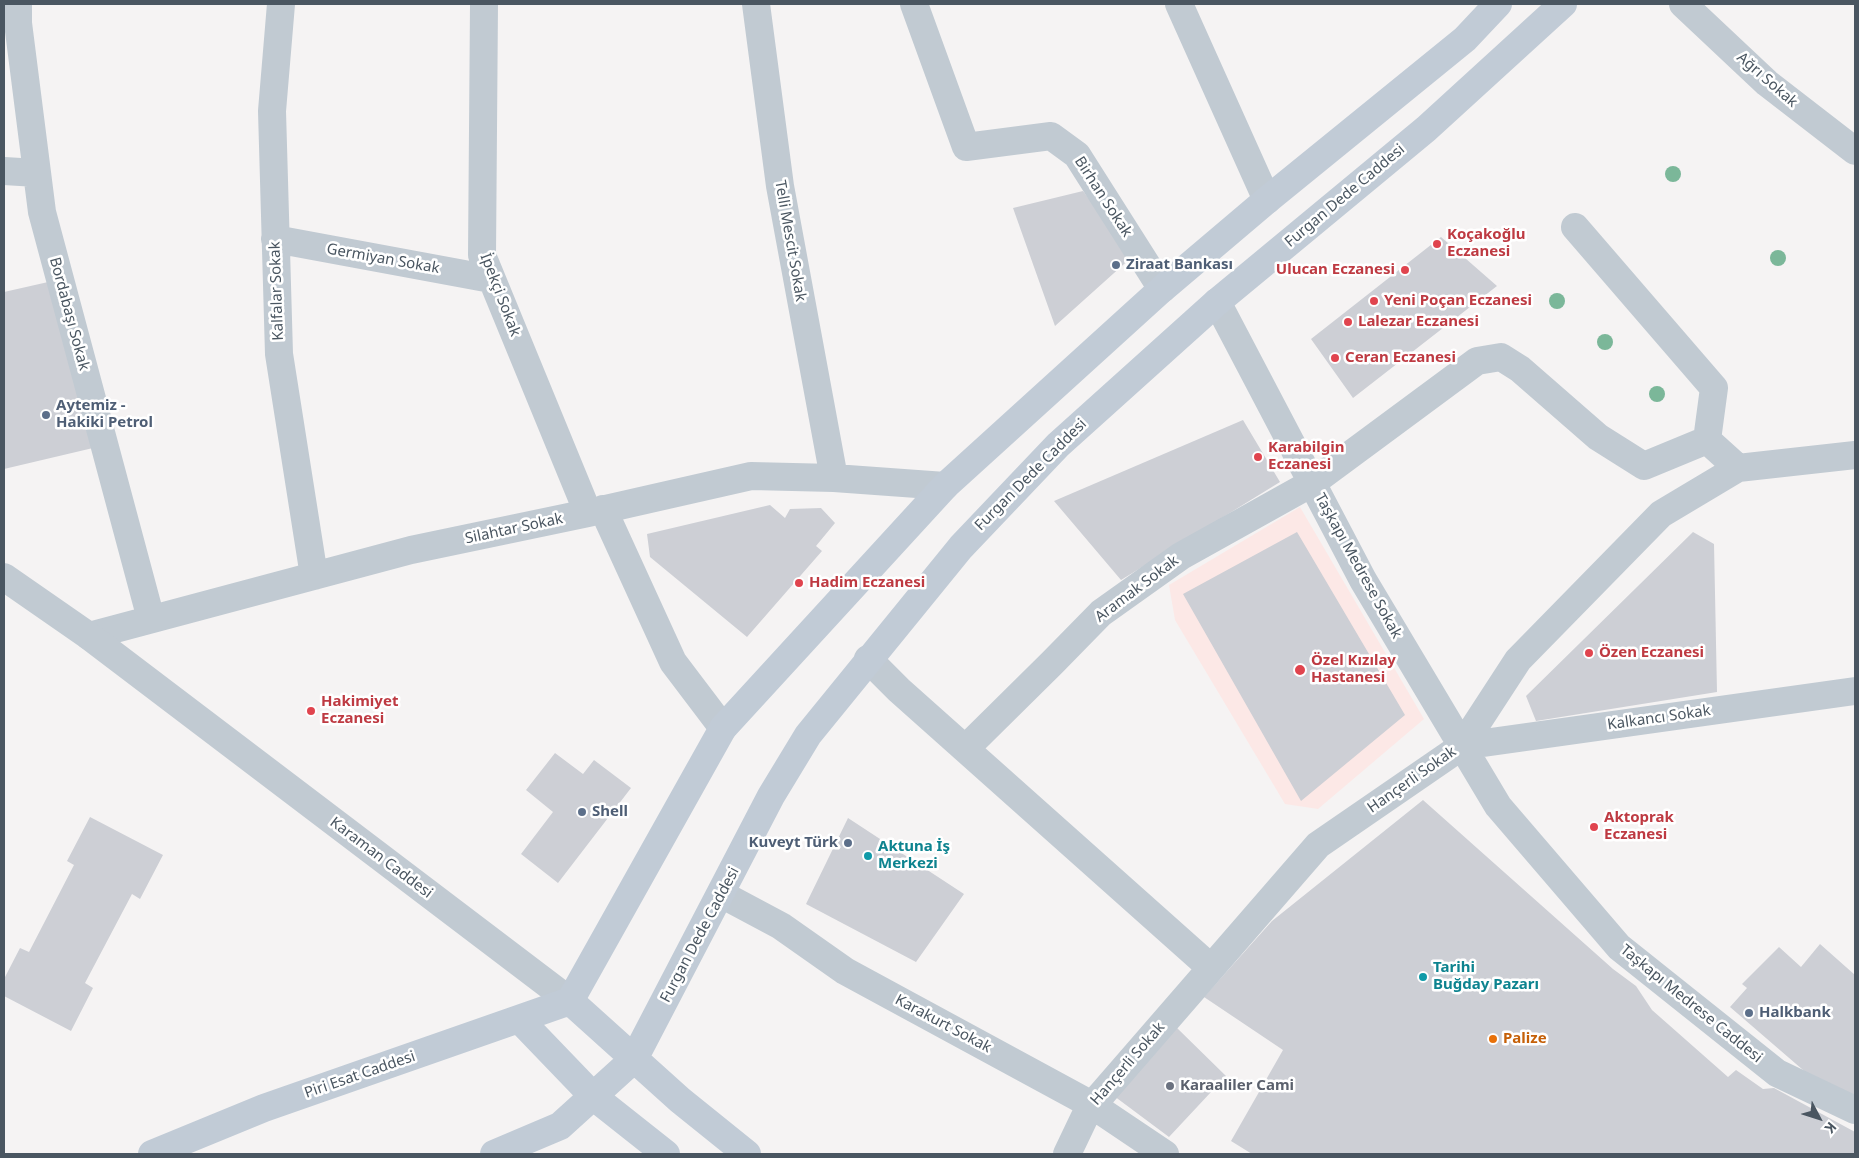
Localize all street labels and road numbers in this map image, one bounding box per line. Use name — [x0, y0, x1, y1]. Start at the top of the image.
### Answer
street label: Ağrı Sokak — [1733, 49, 1801, 111]
street label: Furgan Dede Caddesi — [1281, 141, 1409, 251]
street label: Birhan Sokak — [1070, 153, 1136, 241]
street label: Telli Mescit Sokak — [770, 179, 810, 303]
street label: Germiyan Sokak — [325, 240, 441, 278]
street label: Kalfalar Sokak — [266, 241, 288, 341]
street label: İpekçi Sokak — [476, 251, 524, 339]
street label: Bordabaşı Sokak — [45, 255, 93, 373]
street label: Furgan Dede Caddesi — [971, 415, 1091, 535]
street label: Taşkapı Medrese Sokak — [1311, 490, 1405, 642]
street label: Silahtar Sokak — [464, 510, 564, 548]
street label: Aramak Sokak — [1092, 552, 1182, 626]
street label: Kalkancı Sokak — [1606, 702, 1712, 734]
street label: Hançerli Sokak — [1364, 743, 1460, 817]
street label: Karaman Caddesi — [326, 814, 436, 902]
street label: Furgan Dede Caddesi — [657, 864, 743, 1006]
street label: Taşkapı Medrese Caddesi — [1616, 941, 1766, 1067]
street label: Karakurt Sokak — [892, 991, 994, 1057]
street label: Hançerli Sokak — [1087, 1019, 1169, 1109]
street label: Piri Esat Caddesi — [302, 1048, 418, 1102]

